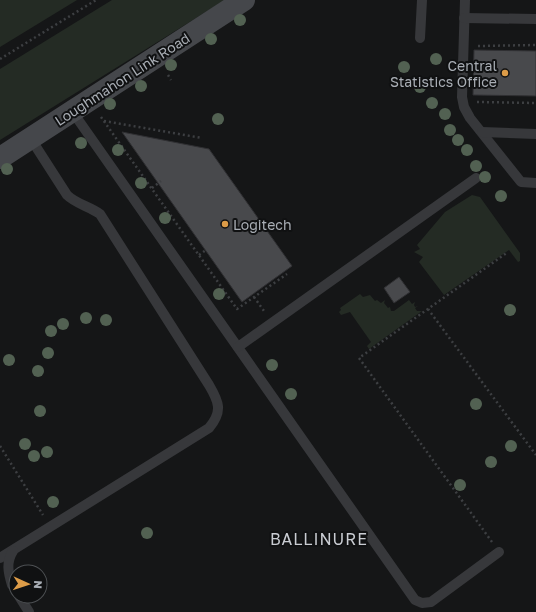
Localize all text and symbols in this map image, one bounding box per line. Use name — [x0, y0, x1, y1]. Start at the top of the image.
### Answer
street label: Loughmahon Link Road — [51, 29, 193, 129]
place label: Central Statistics Office — [390, 57, 497, 90]
marker: Central Statistics Office — [500, 68, 510, 78]
place label: Logitech — [233, 216, 292, 233]
marker: Logitech — [220, 219, 230, 229]
district label: BALLINURE — [270, 529, 368, 549]
north arrow — [8, 564, 48, 604]
text: N — [32, 580, 45, 589]

